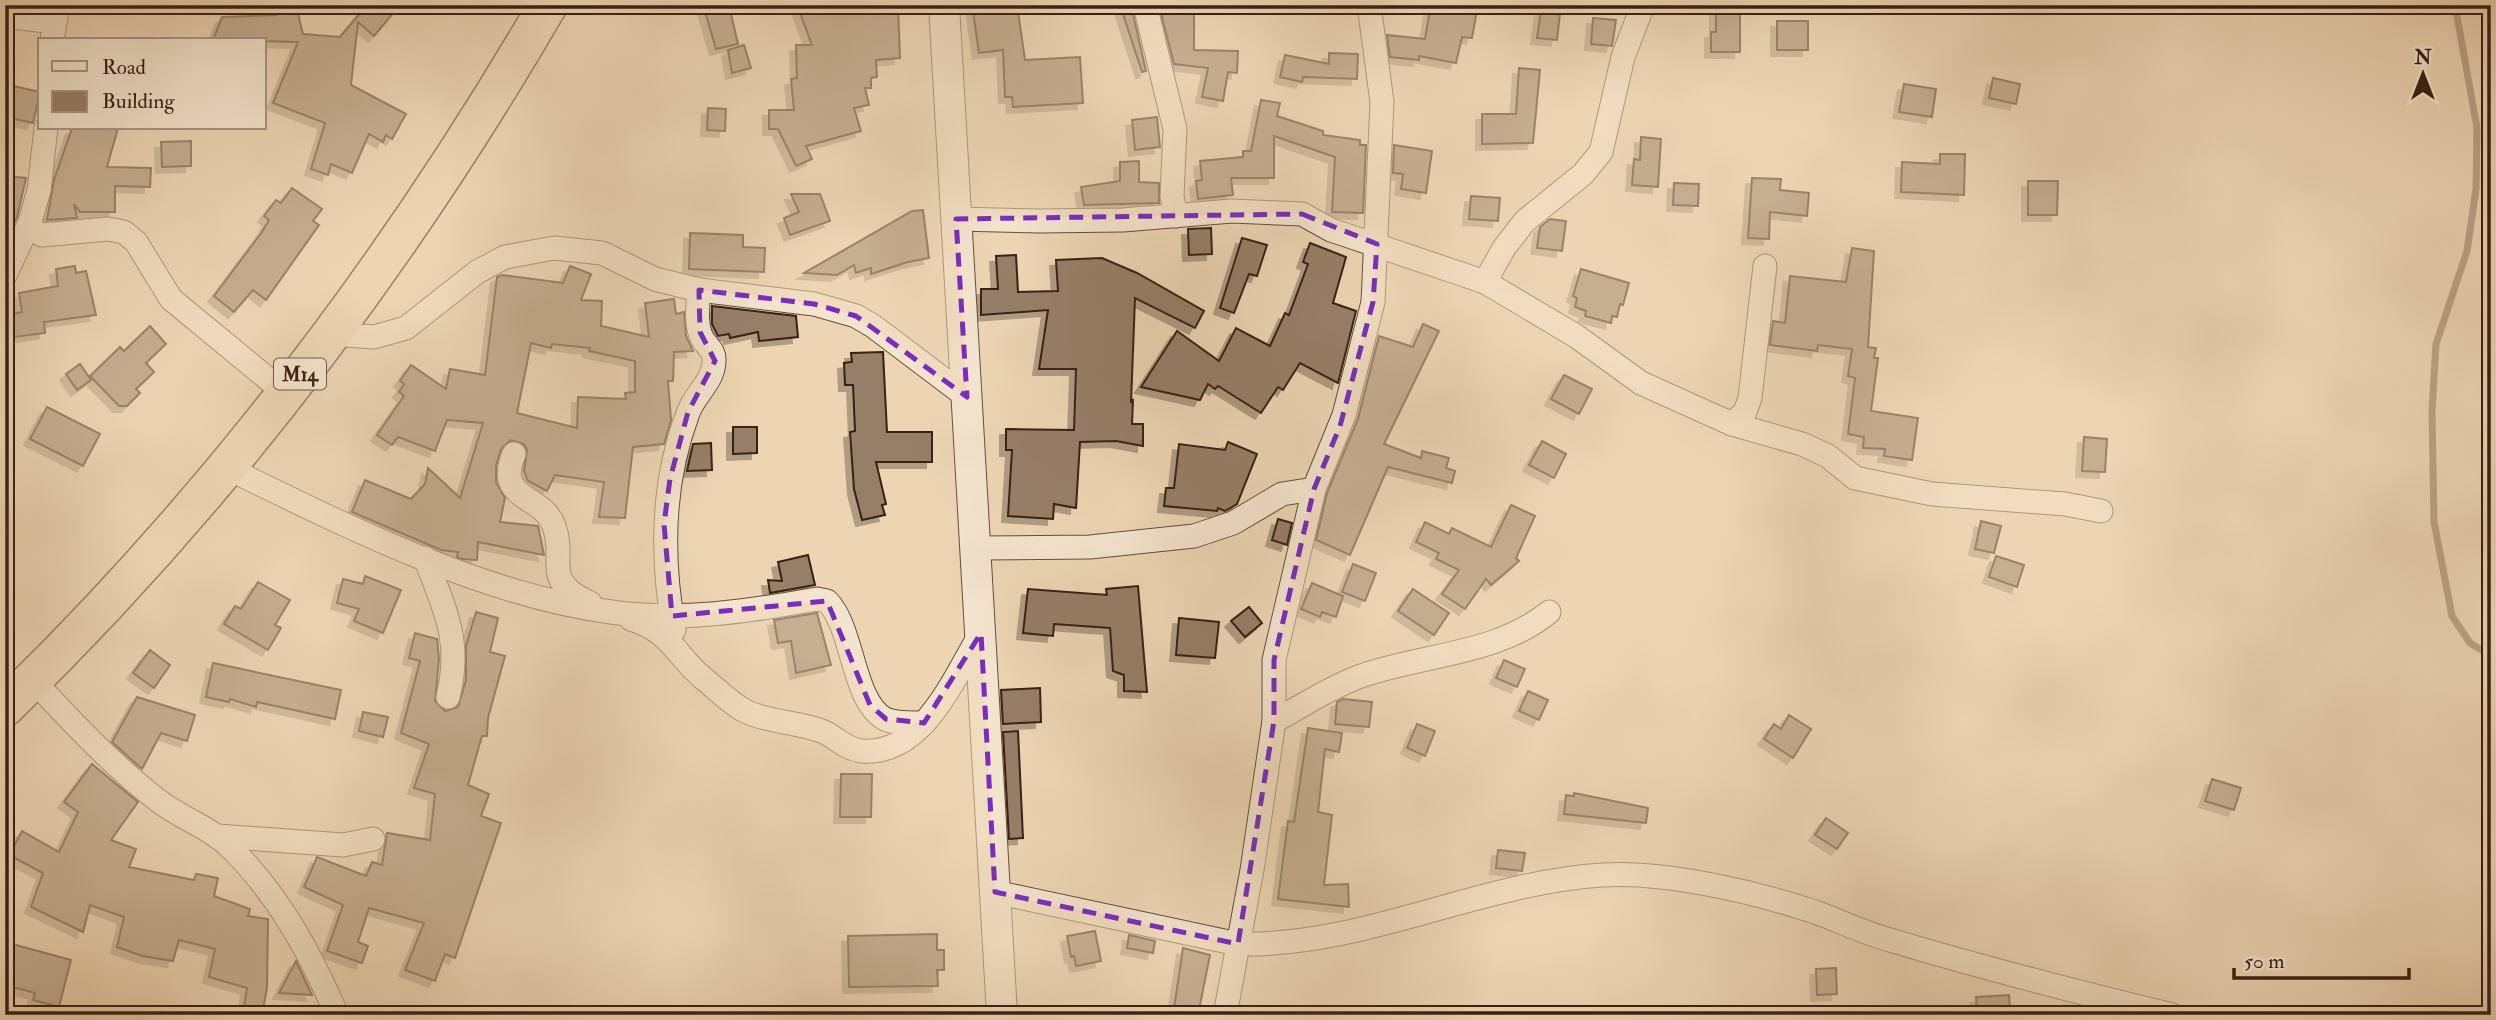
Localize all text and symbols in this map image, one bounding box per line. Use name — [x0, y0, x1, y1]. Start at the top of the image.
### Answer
legend — [38, 38, 266, 130]
north arrow — [2388, 38, 2458, 108]
text: N — [2413, 46, 2432, 70]
text: Road — [102, 54, 147, 81]
text: Building — [102, 88, 175, 115]
road number: M14 — [274, 358, 326, 390]
scale bar — [2234, 936, 2408, 980]
text: 50 m — [2244, 948, 2285, 975]

